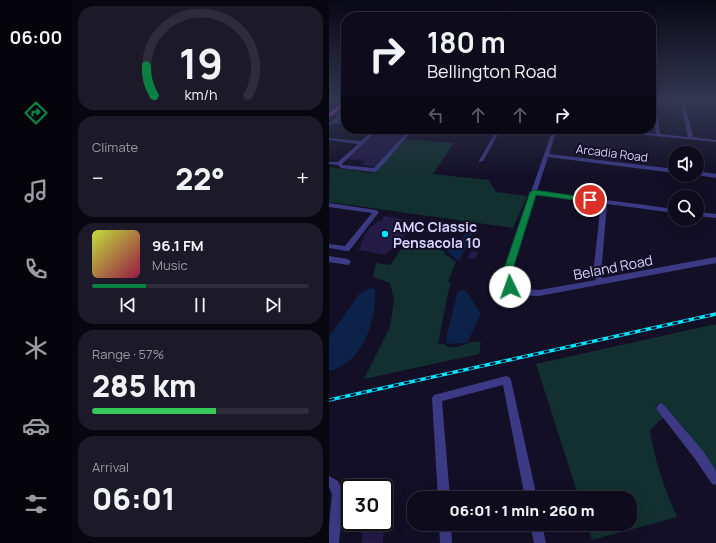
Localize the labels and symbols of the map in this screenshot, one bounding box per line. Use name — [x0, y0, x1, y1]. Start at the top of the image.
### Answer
street label: Arcadia Road — [575, 140, 649, 166]
pin — [573, 183, 607, 217]
place label: AMC Classic Pensacola 10 — [393, 217, 481, 252]
marker: AMC Classic Pensacola 10 — [380, 229, 390, 239]
street label: Beland Road — [572, 250, 654, 284]
position arrow — [489, 266, 531, 308]
speed limit sign: 30 — [341, 479, 393, 531]

